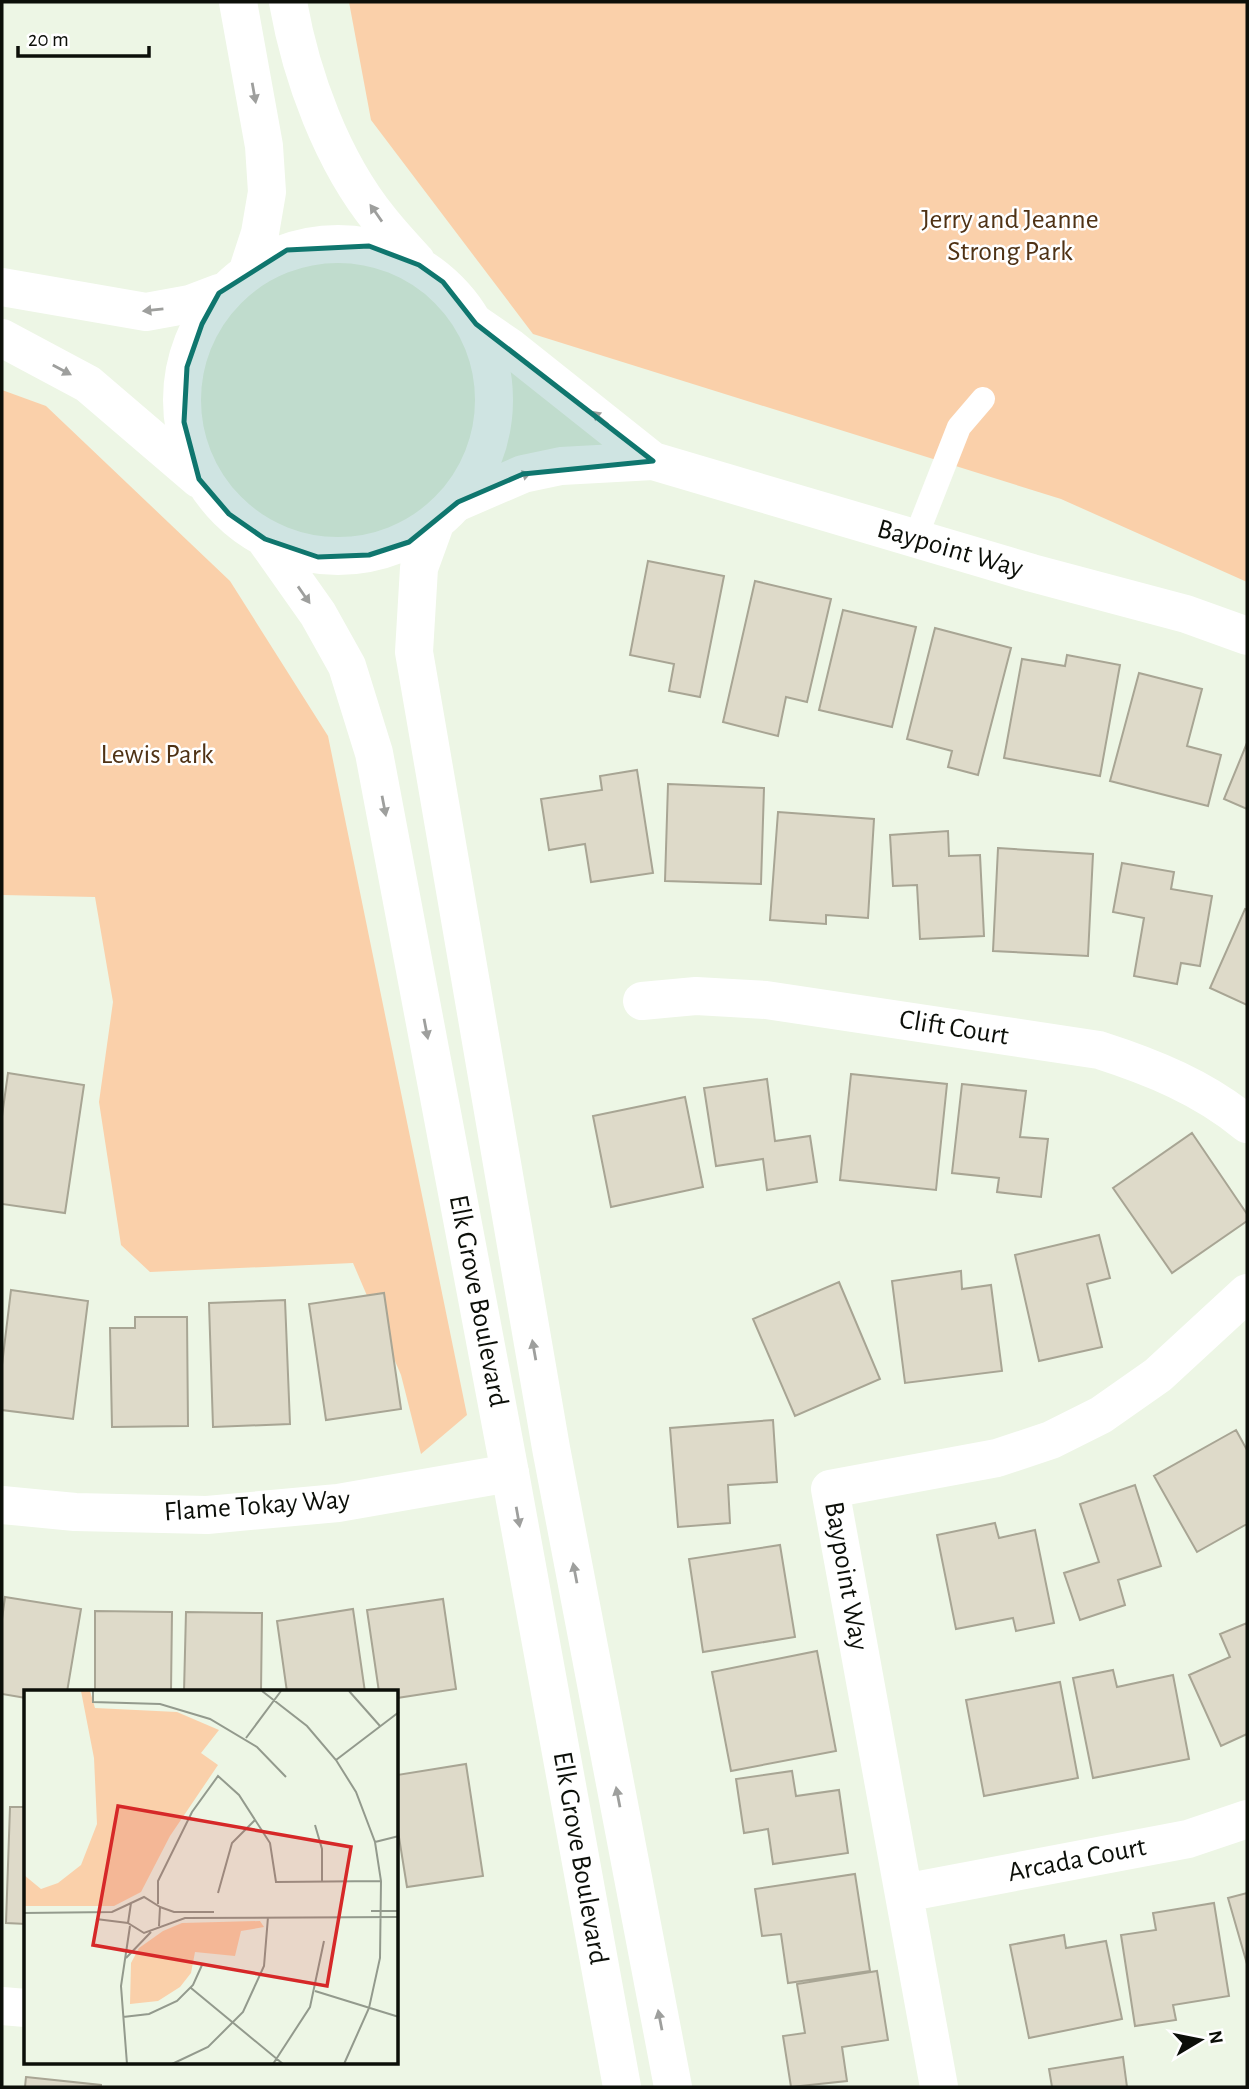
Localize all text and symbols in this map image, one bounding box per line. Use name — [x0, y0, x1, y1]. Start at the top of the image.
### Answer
scale bar — [18, 14, 149, 58]
text: 20 m — [28, 29, 69, 50]
one-way arrow — [249, 82, 260, 104]
one-way arrow — [369, 203, 382, 223]
park label: Jerry and Jeanne Strong Park — [921, 206, 1099, 266]
one-way arrow — [142, 304, 164, 315]
one-way arrow — [52, 365, 72, 376]
one-way arrow — [591, 411, 609, 426]
one-way arrow — [511, 470, 532, 480]
street label: Baypoint Way — [874, 515, 1026, 583]
one-way arrow — [297, 586, 311, 604]
park label: Lewis Park — [100, 741, 214, 769]
one-way arrow — [378, 795, 389, 817]
street label: Clift Court — [897, 1006, 1011, 1050]
one-way arrow — [421, 1018, 432, 1040]
street label: Elk Grove Boulevard — [444, 1193, 512, 1409]
one-way arrow — [528, 1339, 539, 1361]
street label: Flame Tokay Way — [163, 1486, 351, 1526]
street label: Baypoint Way — [819, 1500, 873, 1653]
one-way arrow — [513, 1507, 524, 1529]
one-way arrow — [569, 1562, 580, 1584]
inset map — [24, 1690, 399, 2064]
street label: Elk Grove Boulevard — [547, 1749, 613, 1967]
one-way arrow — [612, 1786, 623, 1808]
street label: Arcada Court — [1006, 1833, 1149, 1887]
north arrow — [1165, 2005, 1235, 2075]
one-way arrow — [655, 2009, 666, 2031]
text: N — [1205, 2029, 1226, 2045]

